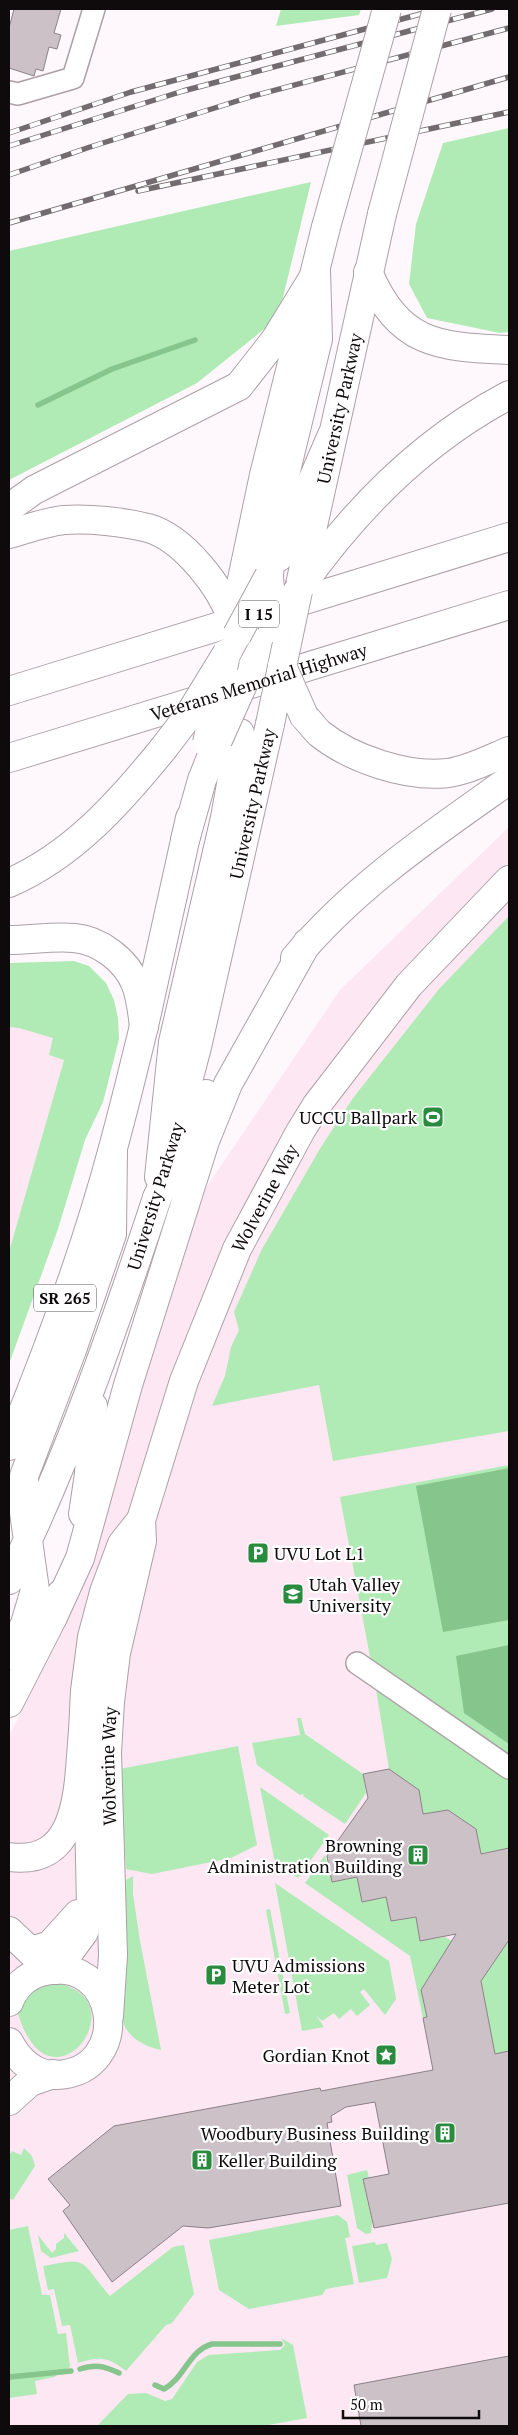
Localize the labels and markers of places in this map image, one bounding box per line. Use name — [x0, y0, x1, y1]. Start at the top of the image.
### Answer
place label: UCCU Ballpark — [299, 1105, 418, 1129]
sports icon: UCCU Ballpark — [421, 1105, 445, 1129]
parking icon: UVU Lot L1 — [246, 1541, 270, 1565]
place label: UVU Lot L1 — [274, 1541, 365, 1565]
place label: Utah Valley University — [309, 1572, 401, 1617]
school or university icon: Utah Valley University — [281, 1582, 305, 1606]
place label: Browning Administration Building — [207, 1833, 403, 1878]
building icon: Browning Administration Building — [406, 1843, 430, 1867]
place label: UVU Admissions Meter Lot — [232, 1953, 365, 1998]
parking icon: UVU Admissions Meter Lot — [204, 1963, 228, 1987]
place label: Gordian Knot — [262, 2043, 370, 2067]
place icon: Gordian Knot — [374, 2043, 398, 2067]
place label: Woodbury Business Building — [201, 2121, 430, 2145]
building icon: Woodbury Business Building — [433, 2121, 457, 2145]
building icon: Keller Building — [190, 2148, 214, 2172]
place label: Keller Building — [218, 2148, 337, 2172]

